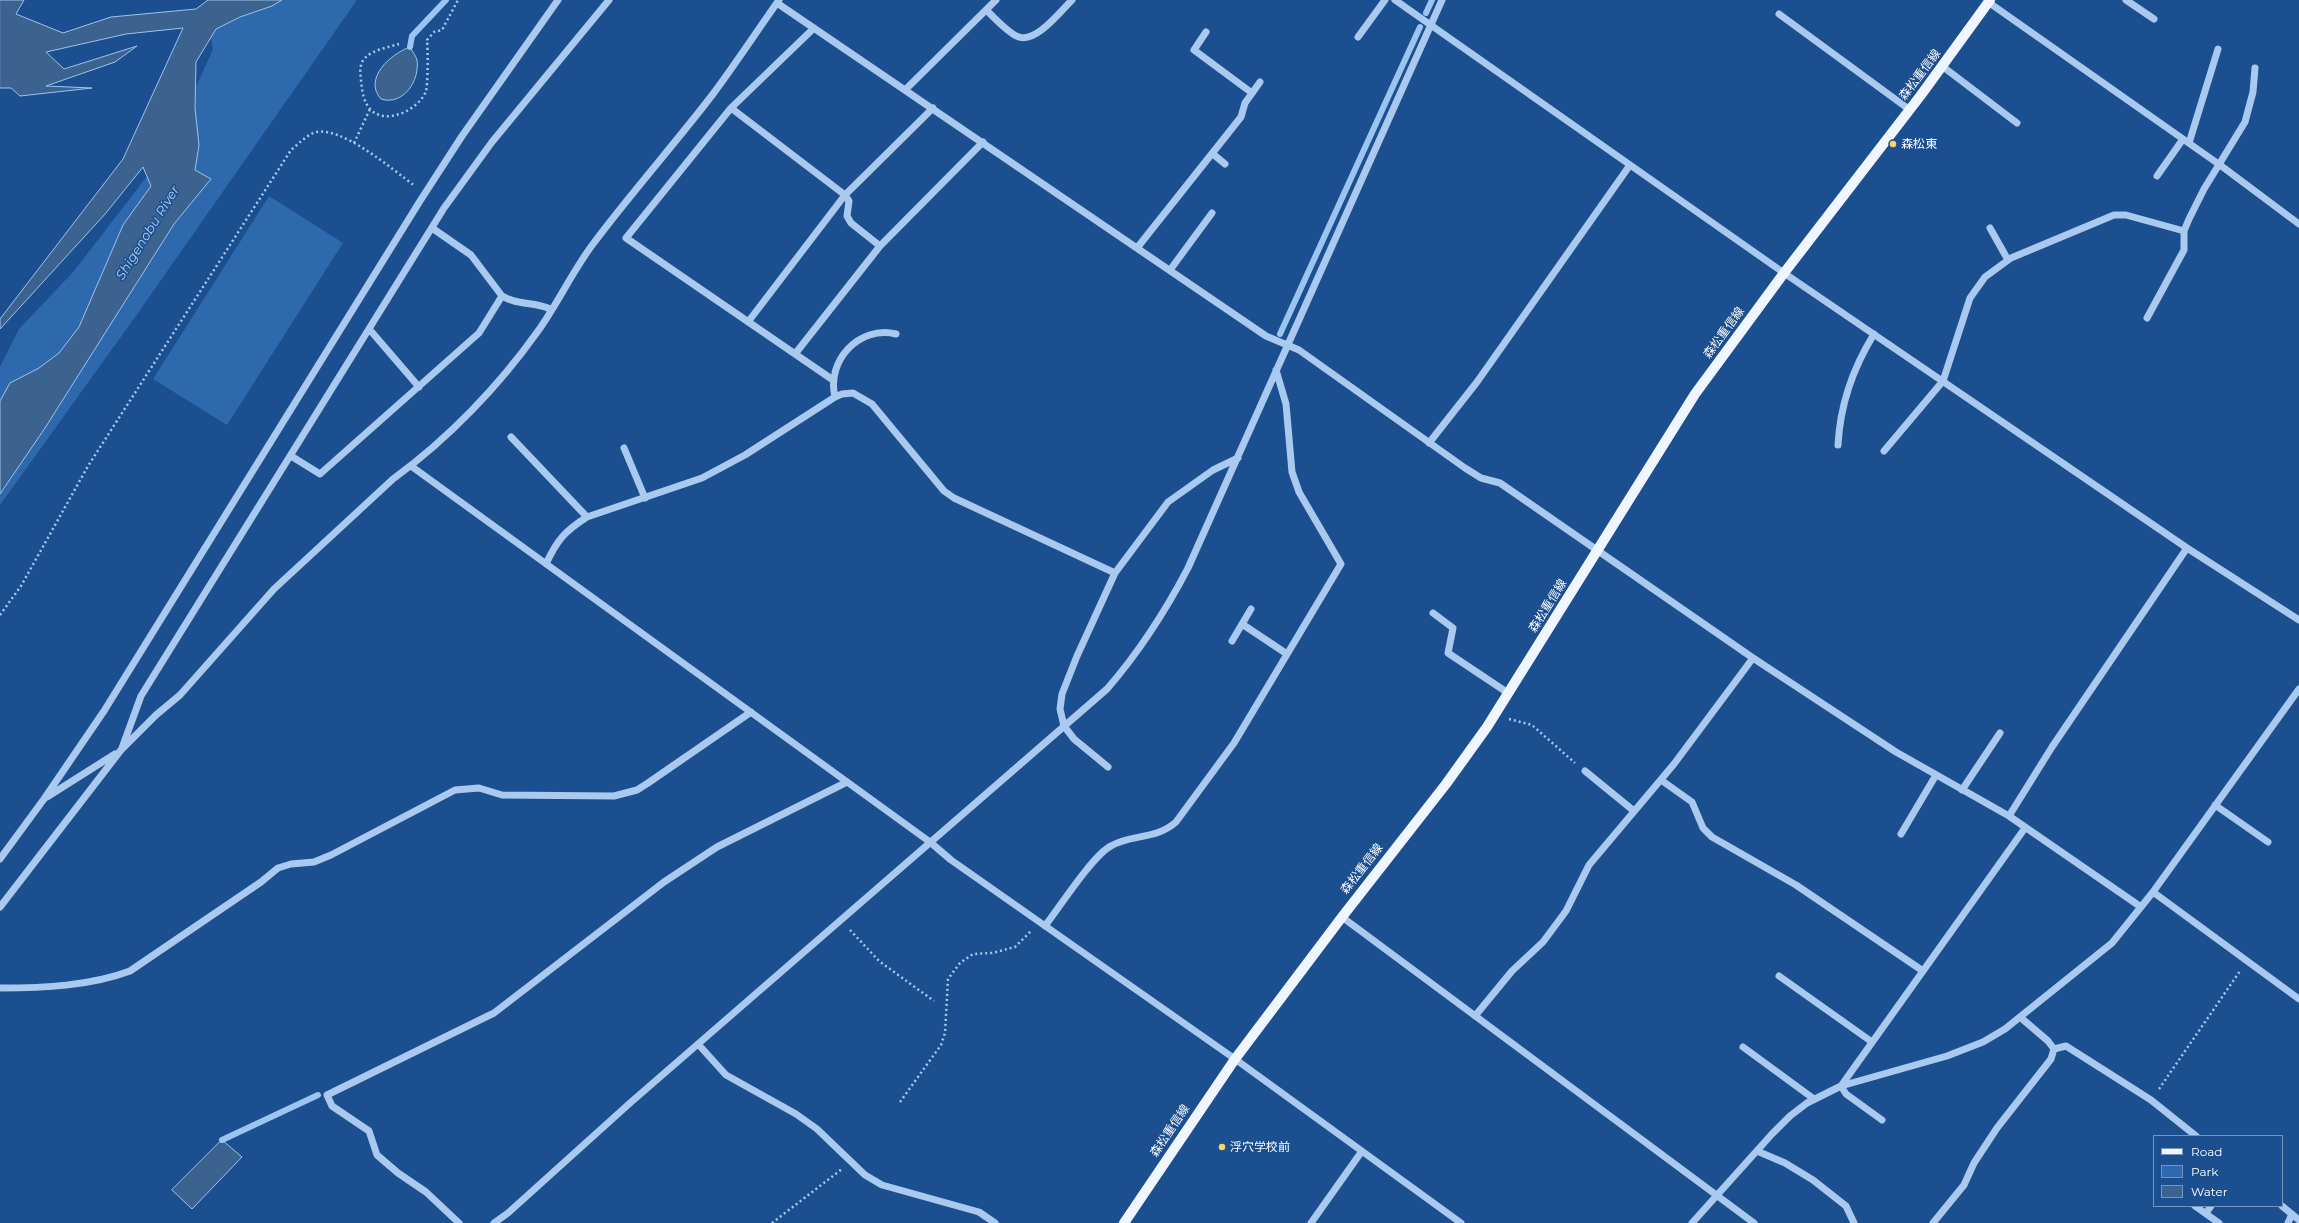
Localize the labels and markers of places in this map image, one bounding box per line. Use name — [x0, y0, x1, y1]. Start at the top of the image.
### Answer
place label: 森松東 — [1901, 137, 1937, 151]
marker: 森松東 — [1888, 139, 1898, 149]
place label: 浮穴学校前 — [1230, 1140, 1290, 1154]
marker: 浮穴学校前 — [1217, 1142, 1227, 1152]

